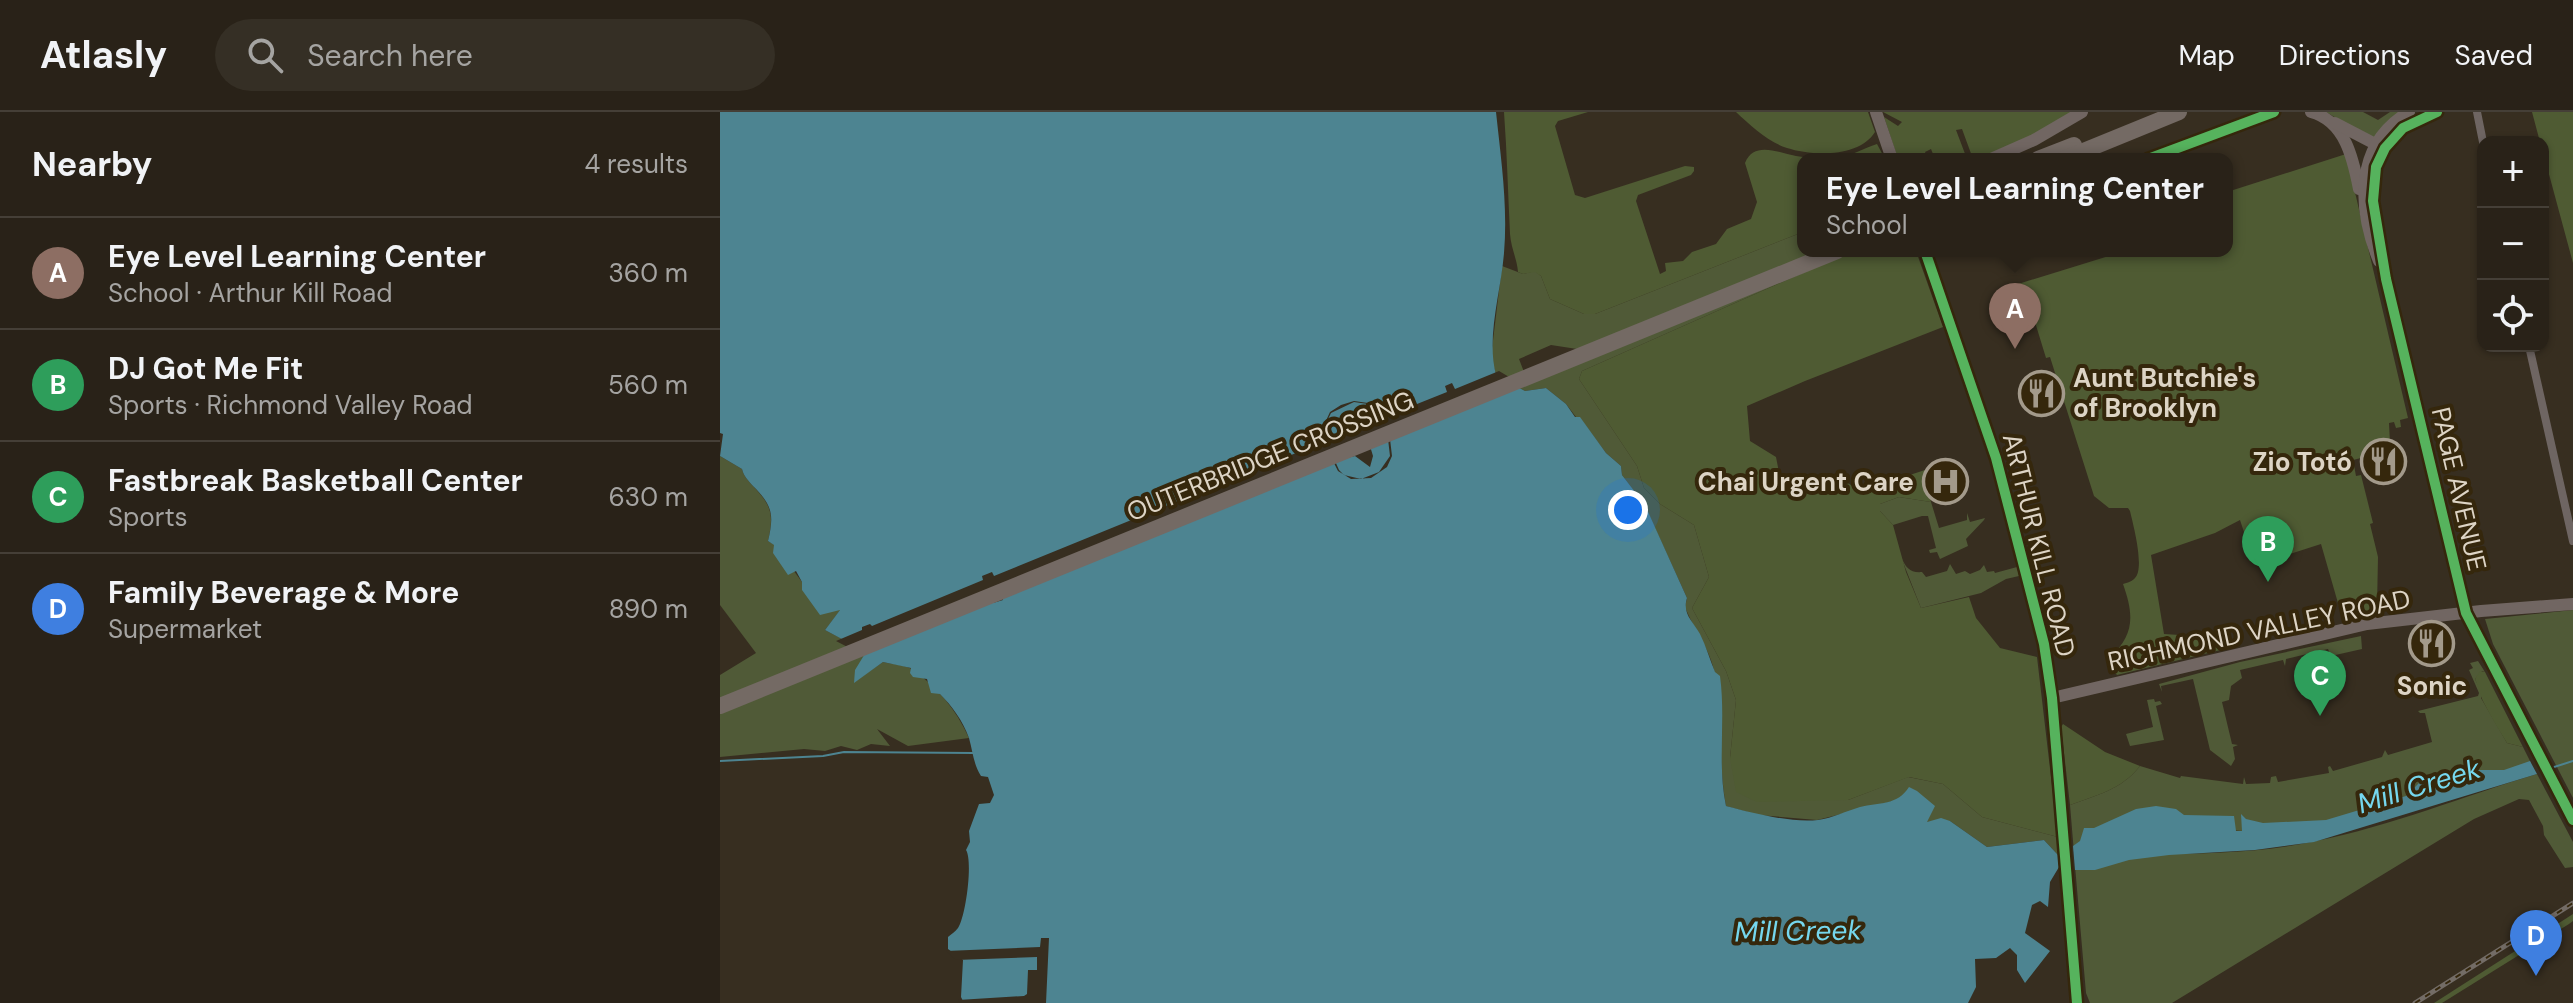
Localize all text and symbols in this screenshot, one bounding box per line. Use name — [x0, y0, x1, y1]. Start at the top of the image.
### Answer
search box — [215, 19, 775, 91]
text: Atlasly — [40, 30, 167, 80]
icon: search — [243, 33, 287, 77]
text: Search here — [307, 36, 473, 75]
text: Map — [2178, 37, 2235, 74]
text: Directions — [2279, 37, 2411, 74]
text: Saved — [2455, 37, 2533, 74]
map controls — [2477, 136, 2549, 352]
button: + — [2477, 136, 2549, 208]
text: Nearby — [32, 142, 152, 187]
text: 4 results — [584, 147, 688, 181]
popup — [1797, 153, 2233, 257]
text: Eye Level Learning Center — [1826, 169, 2204, 208]
text: School — [1826, 208, 1907, 242]
button: − — [2477, 208, 2549, 280]
text: Eye Level Learning Center — [108, 237, 486, 276]
text: A — [49, 256, 67, 290]
text: 360 m — [608, 256, 688, 290]
text: School · Arthur Kill Road — [108, 276, 392, 310]
button: locate — [2477, 280, 2549, 352]
pin: A — [1989, 283, 2041, 349]
text: DJ Got Me Fit — [108, 349, 303, 388]
place label: Aunt Butchie's of Brooklyn — [2073, 361, 2256, 425]
text: B — [50, 368, 66, 402]
text: 560 m — [608, 368, 688, 402]
restaurant icon: Aunt Butchie's of Brooklyn — [2018, 369, 2066, 417]
street label: OUTERBRIDGE CROSSING — [1122, 383, 1418, 529]
text: Sports · Richmond Valley Road — [108, 388, 473, 422]
street label: PAGE AVENUE — [2424, 404, 2494, 574]
street label: ARTHUR KILL ROAD — [1995, 430, 2083, 660]
restaurant icon: Zio Totó — [2359, 438, 2407, 486]
place label: Zio Totó — [2253, 445, 2352, 479]
hospital icon: Chai Urgent Care — [1921, 458, 1969, 506]
text: Fastbreak Basketball Center — [108, 461, 523, 500]
place label: Chai Urgent Care — [1698, 465, 1914, 499]
text: C — [48, 480, 68, 514]
text: 630 m — [608, 480, 688, 514]
your location — [1608, 490, 1648, 530]
text: Sports — [108, 500, 188, 534]
pin: B — [2242, 516, 2294, 582]
text: Family Beverage & More — [108, 573, 459, 612]
street label: RICHMOND VALLEY ROAD — [2105, 583, 2413, 677]
text: D — [49, 592, 67, 626]
text: 890 m — [609, 592, 688, 626]
text: Supermarket — [108, 612, 262, 646]
restaurant icon: Sonic — [2408, 619, 2456, 667]
pin: C — [2294, 650, 2346, 716]
place label: Sonic — [2397, 669, 2467, 703]
water label: Mill Creek — [2353, 750, 2486, 822]
pin: D — [2510, 910, 2562, 976]
water label: Mill Creek — [1734, 911, 1863, 951]

